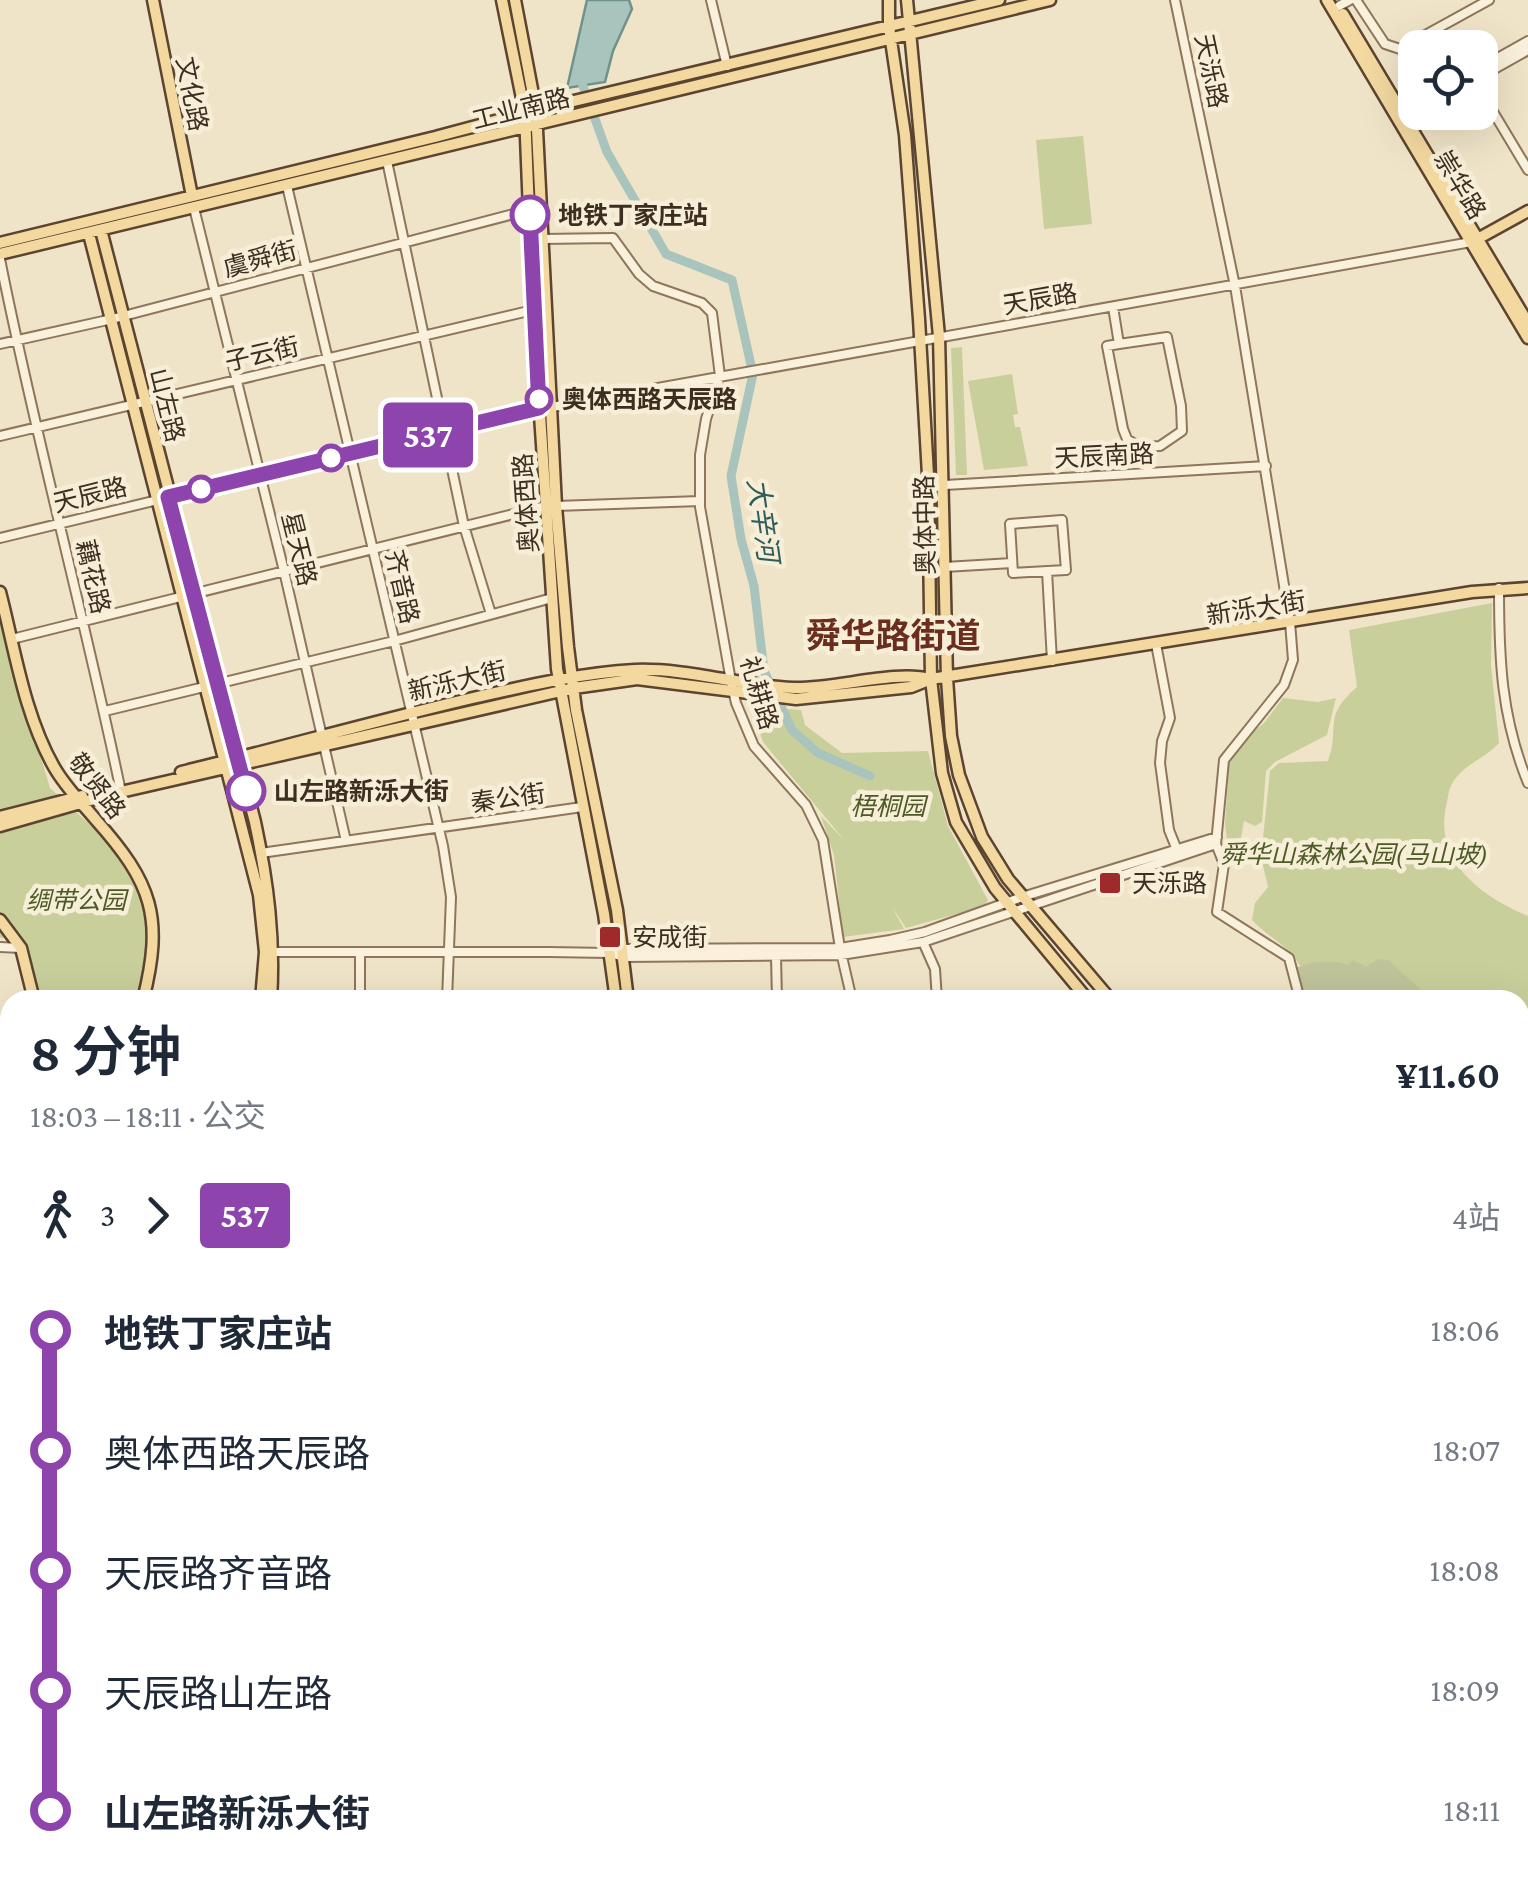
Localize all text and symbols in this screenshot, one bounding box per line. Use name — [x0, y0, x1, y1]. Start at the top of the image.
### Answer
map controls — [1398, 30, 1498, 130]
button: locate — [1398, 30, 1498, 130]
street label: 天泺路 — [1190, 32, 1232, 110]
street label: 文化路 — [172, 55, 212, 133]
street label: 工业南路 — [469, 84, 573, 134]
street label: 崇华路 — [1429, 146, 1491, 224]
marker: 地铁丁家庄站 — [511, 196, 549, 234]
place label: 地铁丁家庄站 — [558, 202, 708, 229]
street label: 虞舜街 — [220, 236, 300, 282]
street label: 天辰路 — [1001, 279, 1079, 319]
street label: 子云街 — [222, 332, 302, 376]
street label: 山左路 — [145, 365, 189, 445]
marker: 奥体西路天辰路 — [526, 386, 552, 412]
place label: 奥体西路天辰路 — [562, 386, 737, 413]
line badge: 537 — [370, 402, 486, 468]
text: 537 — [403, 416, 453, 455]
street label: 天辰南路 — [1053, 440, 1155, 472]
unlabelled marker — [318, 445, 344, 471]
street label: 奥体西路 — [509, 452, 543, 554]
street label: 天辰路 — [50, 473, 130, 517]
street label: 奥体中路 — [911, 475, 939, 575]
unlabelled marker — [188, 476, 214, 502]
water label: 大辛河 — [742, 476, 785, 569]
street label: 星天路 — [277, 509, 321, 589]
street label: 藕花路 — [71, 537, 115, 617]
street label: 齐音路 — [380, 547, 424, 627]
street label: 新泺大街 — [1204, 587, 1308, 629]
district label: 舜华路街道 — [805, 617, 981, 656]
street label: 礼耕路 — [735, 653, 783, 733]
street label: 新泺大街 — [405, 657, 509, 705]
street label: 敬贤路 — [63, 748, 131, 824]
marker: 山左路新泺大街 — [227, 772, 265, 810]
place label: 山左路新泺大街 — [274, 778, 449, 805]
street label: 秦公街 — [469, 779, 547, 817]
park label: 梧桐园 — [850, 793, 928, 820]
park label: 舜华山森林公园(马山坡) — [1220, 841, 1488, 869]
marker: 天泺路 — [1097, 870, 1123, 896]
place label: 天泺路 — [1132, 870, 1207, 897]
park label: 绸带公园 — [26, 887, 129, 914]
marker: 安成街 — [597, 924, 623, 950]
place label: 安成街 — [632, 924, 707, 951]
text: 8 分钟 — [30, 1022, 182, 1083]
text: ¥11.60 — [1396, 1054, 1500, 1096]
text: 18:03 – 18:11 · 公交 — [30, 1098, 266, 1134]
icon: walk — [30, 1188, 85, 1243]
icon: forward — [130, 1188, 185, 1243]
text: 537 — [220, 1196, 270, 1235]
text: 3 — [100, 1197, 115, 1233]
text: 4站 — [1452, 1200, 1500, 1236]
text: 18:06 — [1431, 1312, 1500, 1348]
text: 地铁丁家庄站 — [104, 1313, 332, 1355]
text: 18:07 — [1433, 1432, 1500, 1468]
text: 奥体西路天辰路 — [104, 1433, 370, 1475]
text: 18:08 — [1430, 1552, 1500, 1588]
text: 天辰路齐音路 — [104, 1553, 332, 1595]
text: 18:09 — [1431, 1672, 1500, 1708]
text: 天辰路山左路 — [104, 1673, 332, 1715]
text: 18:11 — [1444, 1792, 1500, 1828]
text: 山左路新泺大街 — [104, 1793, 370, 1835]

